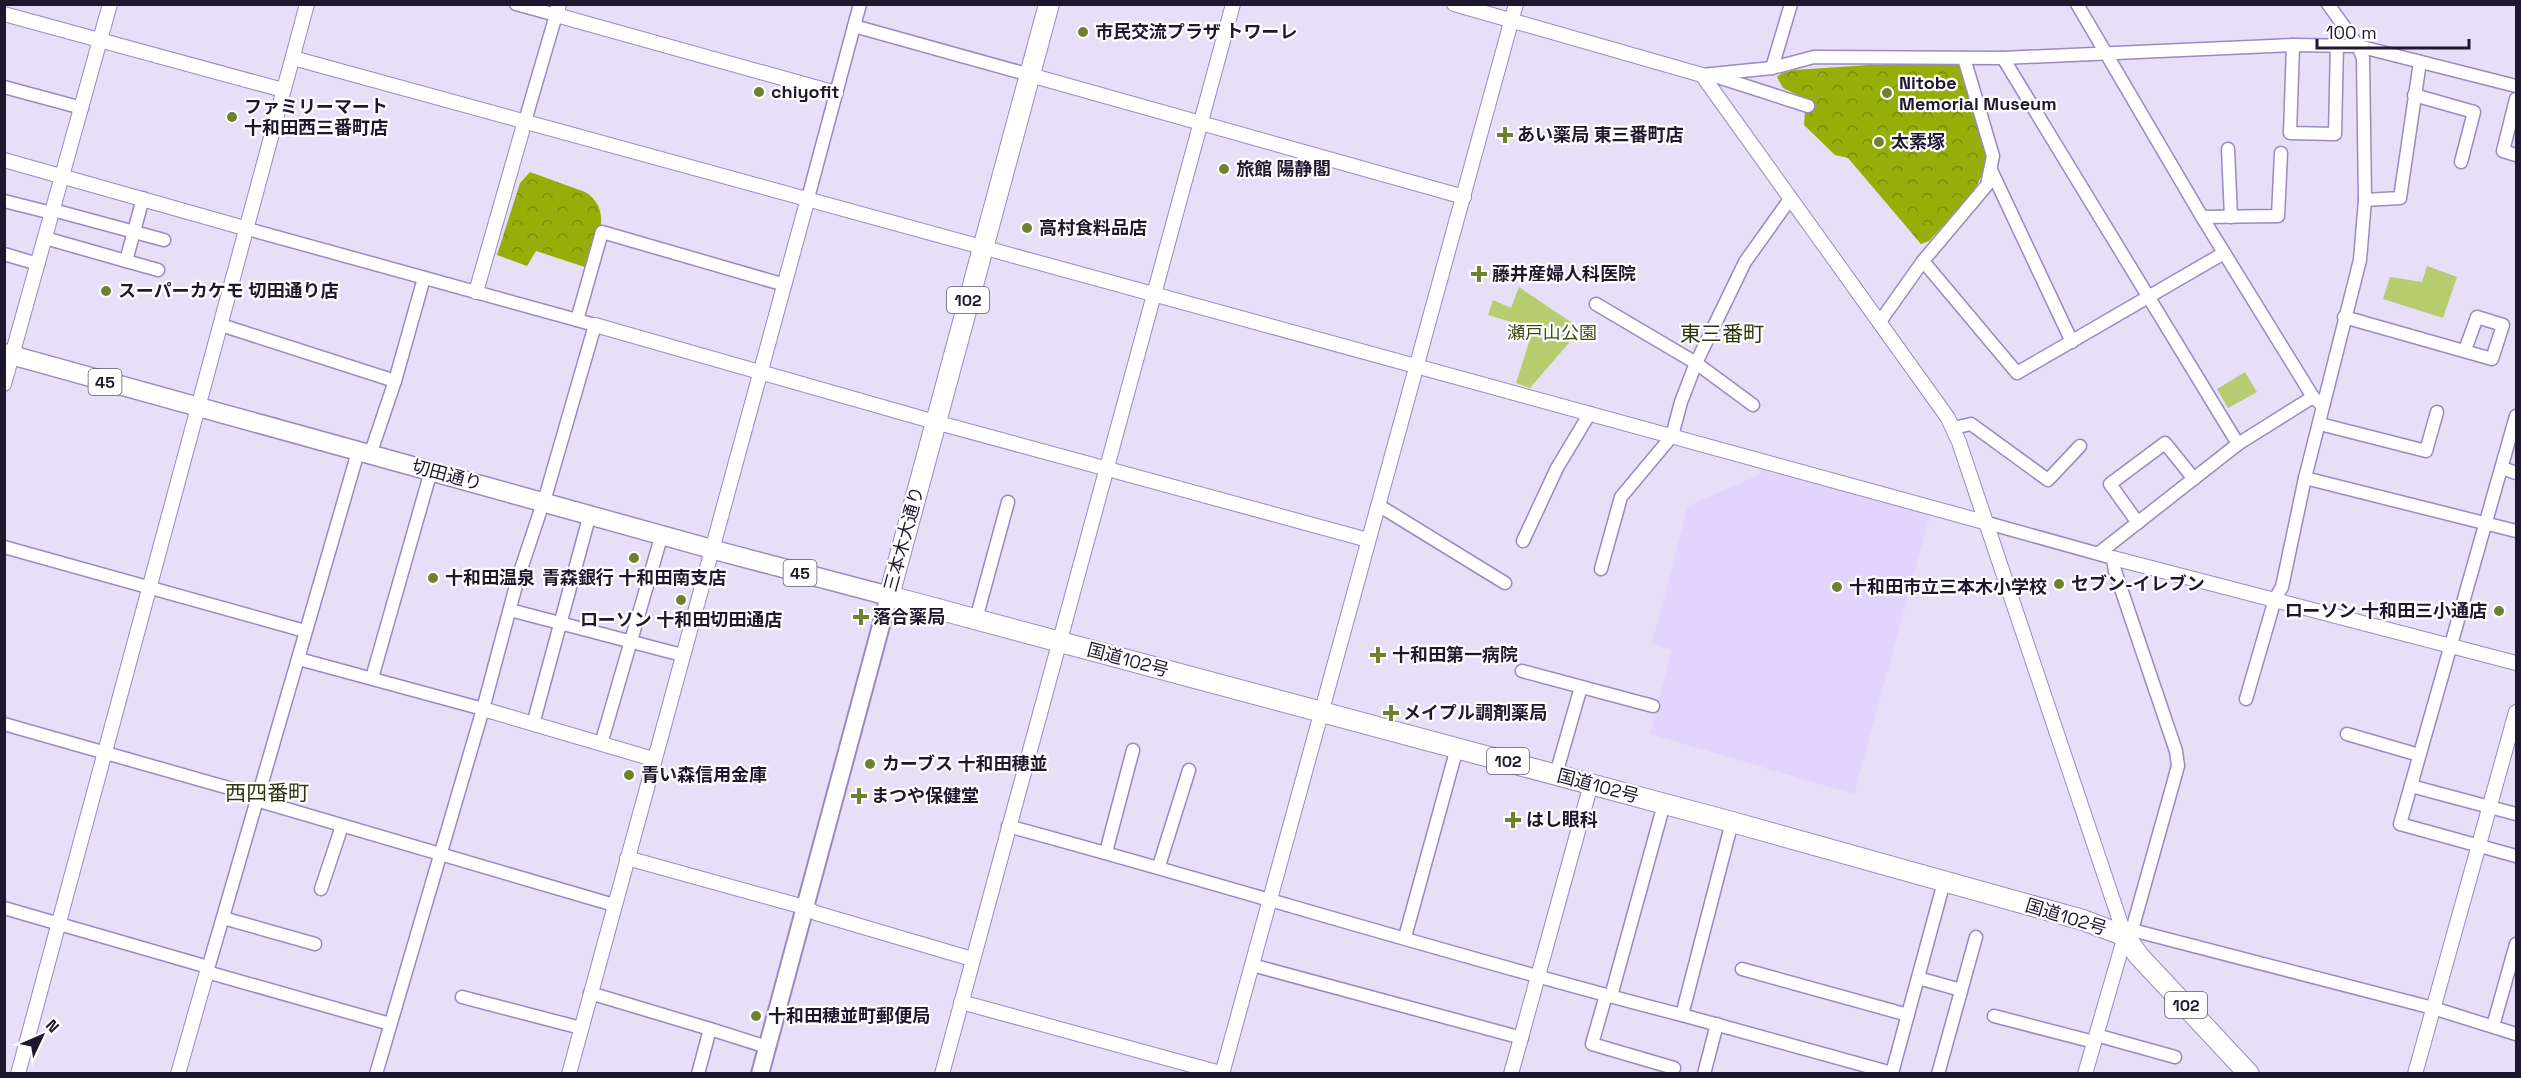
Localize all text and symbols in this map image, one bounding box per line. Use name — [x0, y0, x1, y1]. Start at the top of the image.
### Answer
scale bar — [2317, 12, 2468, 50]
place label: 市民交流プラザ トワーレ — [1095, 20, 1298, 43]
text: 100 m — [2326, 21, 2377, 44]
marker: 市民交流プラザ トワーレ — [1076, 25, 1090, 39]
place label: Nitobe Memorial Museum — [1899, 71, 2057, 115]
place label: chiyofit — [771, 80, 840, 103]
marker: chiyofit — [752, 85, 766, 99]
marker: Nitobe Memorial Museum — [1880, 86, 1894, 100]
place label: ファミリーマート 十和田西三番町店 — [244, 95, 388, 139]
marker: ファミリーマート 十和田西三番町店 — [225, 110, 239, 124]
place label: あい薬局 東三番町店 — [1517, 123, 1684, 146]
marker: あい薬局 東三番町店 — [1498, 128, 1512, 142]
place label: 太素塚 — [1891, 130, 1945, 153]
marker: 太素塚 — [1872, 135, 1886, 149]
place label: 旅館 陽静閣 — [1236, 157, 1331, 180]
marker: 旅館 陽静閣 — [1217, 162, 1231, 176]
place label: 高村食料品店 — [1039, 216, 1147, 239]
marker: 高村食料品店 — [1020, 221, 1034, 235]
place label: 藤井産婦人科医院 — [1492, 262, 1636, 285]
marker: 藤井産婦人科医院 — [1470, 265, 1488, 283]
place label: スーパーカケモ 切田通り店 — [118, 279, 338, 302]
marker: スーパーカケモ 切田通り店 — [99, 284, 113, 298]
road number: 102 — [947, 287, 989, 313]
district label: 東三番町 — [1680, 320, 1764, 347]
park label: 瀬戸山公園 — [1507, 321, 1597, 344]
road number: 45 — [88, 369, 122, 395]
street label: 切田通り — [409, 454, 485, 495]
street label: 三本木大通り — [878, 484, 929, 594]
marker: 青森銀行 十和田南支店 — [627, 551, 641, 565]
road number: 45 — [784, 560, 816, 586]
place label: 十和田温泉 — [445, 566, 535, 589]
place label: 青森銀行 十和田南支店 — [542, 566, 726, 589]
marker: 十和田温泉 — [426, 571, 440, 585]
place label: セブン-イレブン — [2071, 572, 2205, 595]
place label: 十和田市立三本木小学校 — [1849, 575, 2047, 598]
marker: セブン-イレブン — [2052, 577, 2066, 591]
marker: 十和田市立三本木小学校 — [1830, 580, 1844, 594]
marker: ローソン 十和田切田通店 — [674, 593, 688, 607]
place label: ローソン 十和田三小通店 — [2284, 599, 2487, 622]
marker: ローソン 十和田三小通店 — [2492, 604, 2506, 618]
place label: 落合薬局 — [873, 605, 945, 628]
place label: ローソン 十和田切田通店 — [580, 608, 782, 631]
marker: 落合薬局 — [854, 610, 868, 624]
street label: 国道102号 — [1085, 638, 1172, 681]
place label: 十和田第一病院 — [1392, 643, 1518, 666]
marker: 十和田第一病院 — [1369, 646, 1387, 664]
place label: メイプル調剤薬局 — [1403, 701, 1547, 724]
marker: メイプル調剤薬局 — [1384, 706, 1398, 720]
road number: 102 — [1487, 748, 1529, 774]
place label: カーブス 十和田穂並 — [882, 752, 1048, 775]
marker: カーブス 十和田穂並 — [863, 757, 877, 771]
place label: 青い森信用金庫 — [641, 763, 767, 786]
street label: 国道102号 — [1555, 764, 1642, 807]
marker: 青い森信用金庫 — [622, 768, 636, 782]
district label: 西四番町 — [225, 779, 309, 806]
place label: まつや保健堂 — [871, 784, 979, 807]
marker: まつや保健堂 — [852, 789, 866, 803]
place label: はし眼科 — [1526, 808, 1598, 831]
marker: はし眼科 — [1504, 811, 1522, 829]
street label: 国道102号 — [2023, 893, 2110, 940]
road number: 102 — [2165, 992, 2207, 1018]
place label: 十和田穂並町郵便局 — [768, 1004, 930, 1027]
north arrow — [12, 1006, 72, 1066]
marker: 十和田穂並町郵便局 — [749, 1009, 763, 1023]
text: N — [41, 1015, 64, 1037]

